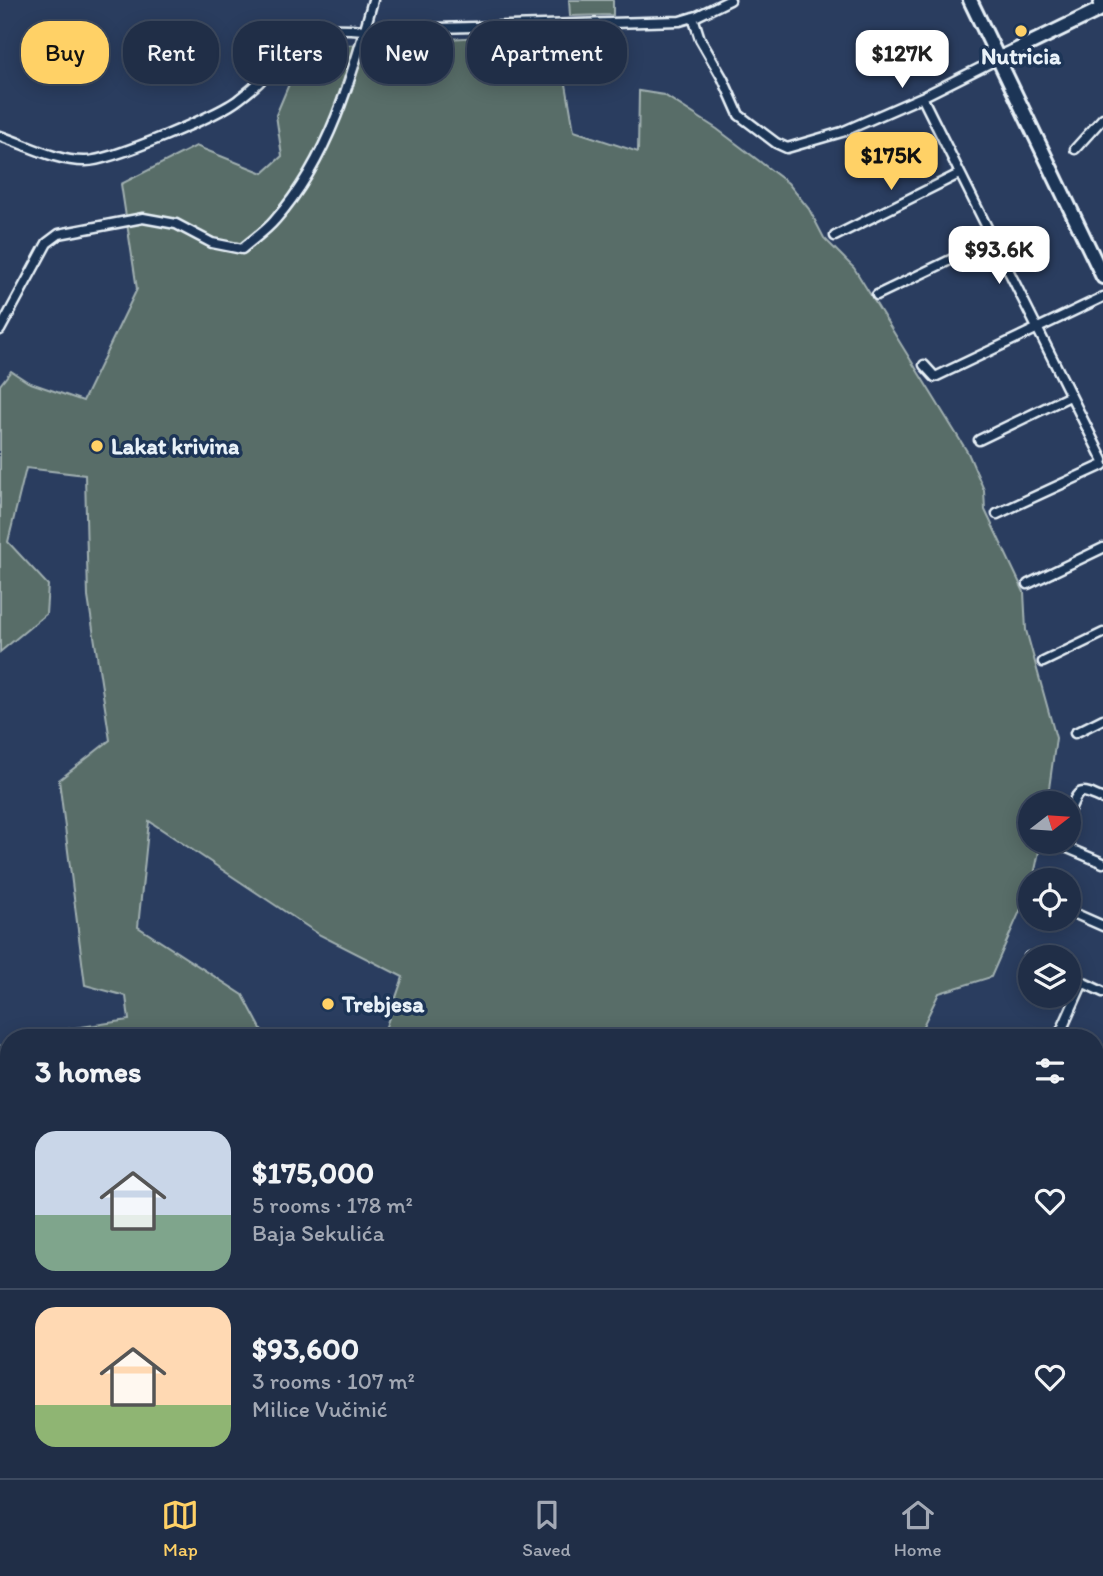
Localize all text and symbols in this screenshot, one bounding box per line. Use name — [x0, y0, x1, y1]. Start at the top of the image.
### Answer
chip: Buy — [21, 21, 109, 84]
chip: Rent — [123, 21, 219, 84]
chip: Filters — [233, 21, 347, 84]
chip: New — [361, 21, 453, 84]
chip: Apartment — [467, 21, 627, 84]
marker: Nutricia — [1013, 23, 1029, 39]
pin: $127K — [853, 31, 951, 90]
text: $127K — [872, 39, 932, 67]
place label: Nutricia — [981, 42, 1062, 70]
pin: $175K — [842, 132, 940, 192]
text: $175K — [861, 141, 921, 169]
pin: $93.6K — [942, 226, 1056, 286]
text: $93.6K — [965, 235, 1033, 263]
place label: Lakat krivina — [111, 432, 240, 460]
marker: Lakat krivina — [89, 438, 105, 454]
north arrow — [1018, 791, 1082, 854]
map controls — [1018, 791, 1081, 1008]
button: locate — [1018, 868, 1081, 931]
button: layers — [1018, 945, 1081, 1008]
place label: Trebjesa — [341, 990, 425, 1018]
marker: Trebjesa — [320, 996, 336, 1012]
icon: filters — [1031, 1052, 1069, 1090]
text: 3 homes — [35, 1053, 142, 1090]
text: $175,000 — [252, 1154, 374, 1191]
icon: home — [91, 1159, 175, 1243]
icon: heart — [1031, 1182, 1069, 1220]
text: 5 rooms · 178 m² — [252, 1191, 413, 1219]
text: Baja Sekulića — [252, 1219, 385, 1247]
text: $93,600 — [252, 1330, 359, 1367]
icon: home — [91, 1335, 175, 1419]
icon: heart — [1031, 1358, 1069, 1396]
text: 3 rooms · 107 m² — [252, 1367, 415, 1395]
text: Milice Vučinić — [252, 1395, 388, 1423]
tab: Map — [161, 1496, 199, 1561]
tab: Saved — [522, 1496, 571, 1561]
tab: Home — [894, 1496, 942, 1561]

